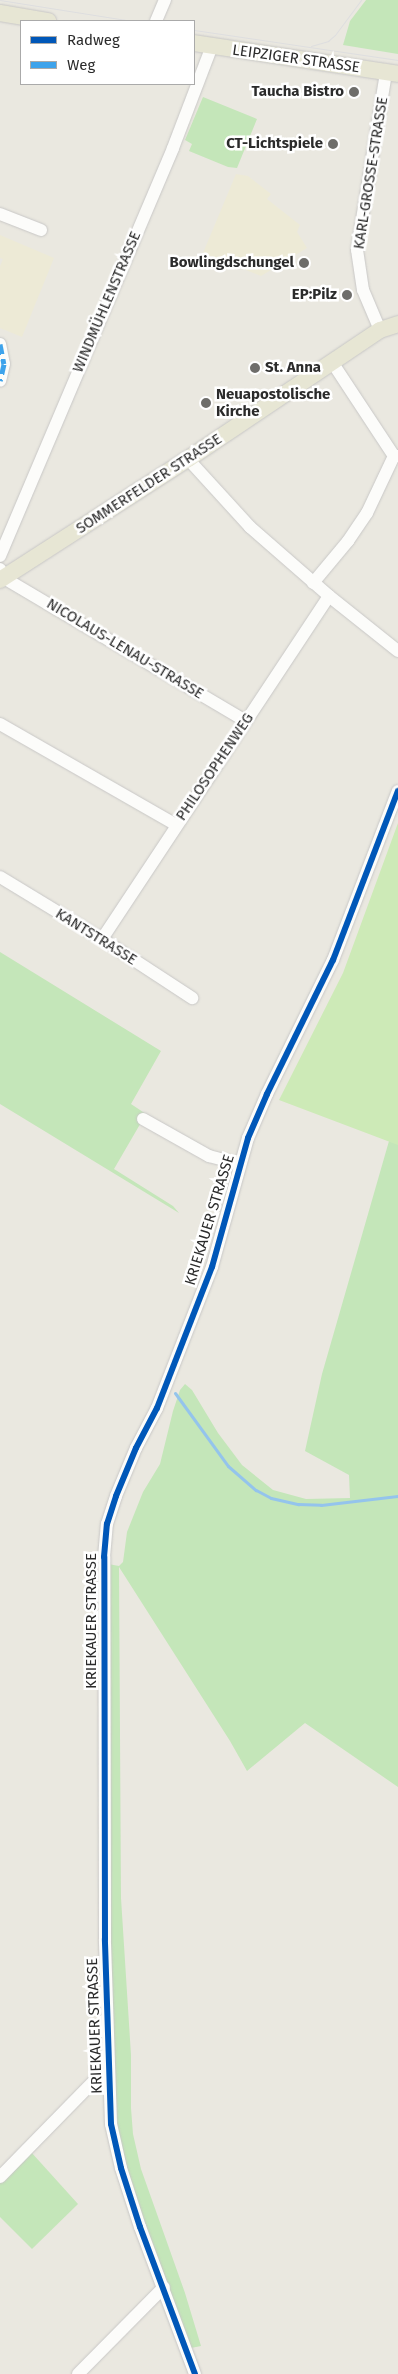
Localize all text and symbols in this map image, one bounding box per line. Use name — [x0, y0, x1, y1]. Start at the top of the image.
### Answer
legend — [20, 20, 195, 85]
text: Radweg — [67, 31, 120, 49]
street label: LEIPZIGER STRASSE — [231, 41, 361, 77]
text: Weg — [67, 56, 95, 74]
place label: Taucha Bistro — [251, 83, 344, 101]
marker: Taucha Bistro — [348, 86, 360, 98]
street label: KARL-GROSSE-STRASSE — [350, 95, 392, 251]
place label: CT-Lichtspiele — [226, 135, 323, 153]
marker: CT-Lichtspiele — [327, 138, 339, 150]
street label: WINDMÜHLENSTRASSE — [69, 229, 145, 375]
place label: Bowlingdschungel — [169, 254, 294, 272]
marker: Bowlingdschungel — [298, 257, 310, 269]
place label: EP:Pilz — [292, 286, 337, 304]
marker: EP:Pilz — [341, 289, 353, 301]
place label: St. Anna — [265, 359, 321, 377]
marker: St. Anna — [249, 362, 261, 374]
place label: Neuapostolische Kirche — [216, 385, 330, 420]
marker: Neuapostolische Kirche — [200, 397, 212, 409]
street label: SOMMERFELDER STRASSE — [73, 430, 225, 538]
street label: NICOLAUS-LENAU-STRASSE — [43, 595, 207, 703]
street label: PHILOSOPHENWEG — [172, 710, 258, 824]
street label: KANTSTRASSE — [52, 905, 140, 969]
street label: KRIEKAUER STRASSE — [181, 1152, 239, 1288]
street label: KRIEKAUER STRASSE — [83, 1553, 101, 1689]
street label: KRIEKAUER STRASSE — [84, 1958, 106, 2094]

